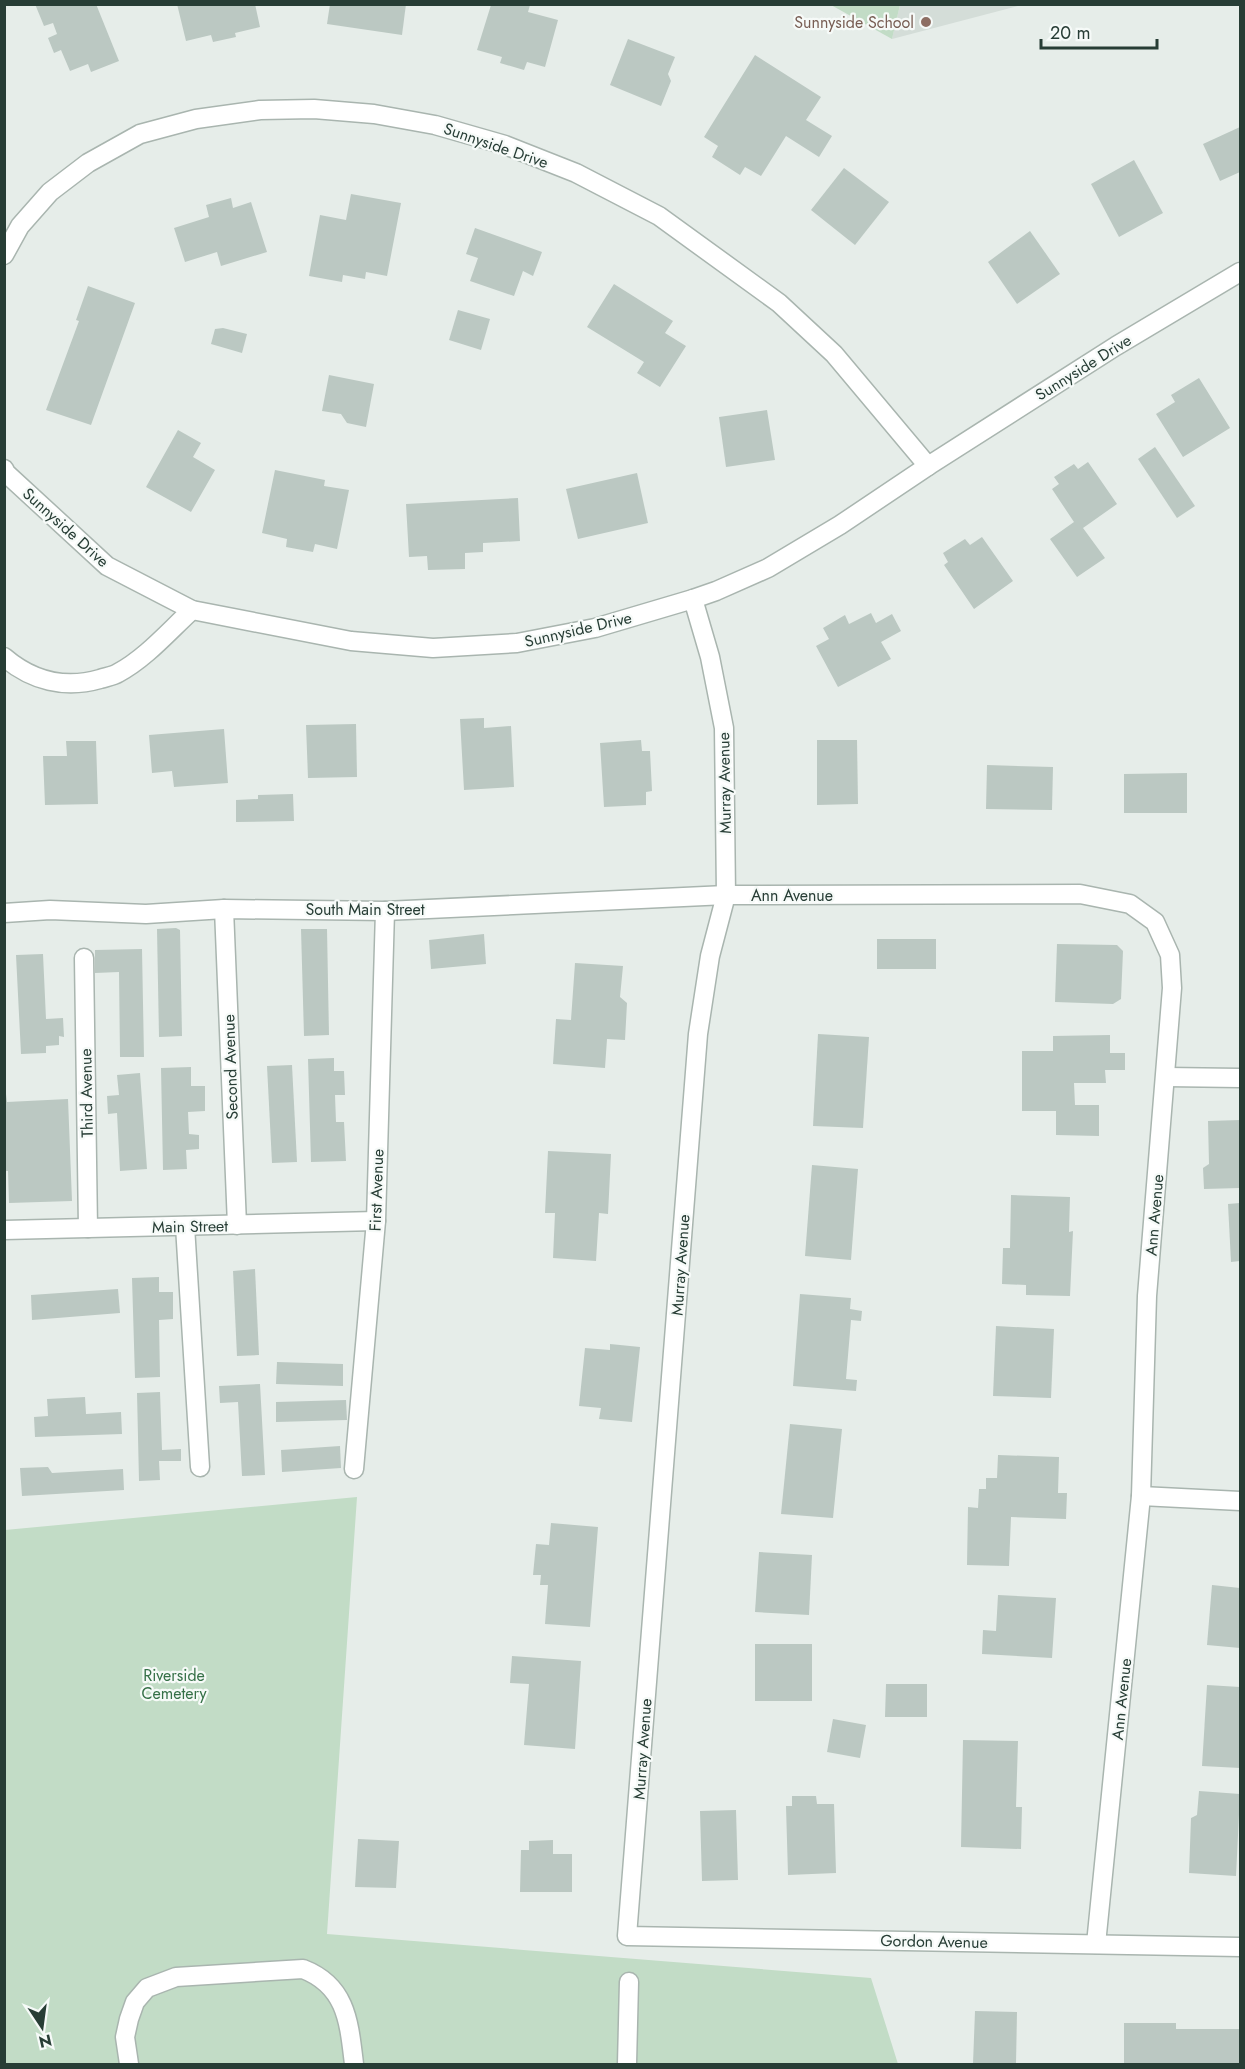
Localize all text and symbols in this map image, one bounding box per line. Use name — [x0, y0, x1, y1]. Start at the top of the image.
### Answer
place label: Sunnyside School — [794, 11, 914, 34]
scale bar — [1041, 12, 1156, 50]
marker: Sunnyside School — [919, 15, 933, 29]
text: 20 m — [1050, 20, 1090, 46]
street label: Sunnyside Drive — [440, 117, 551, 174]
street label: Sunnyside Drive — [1031, 329, 1136, 406]
street label: Sunnyside Drive — [17, 482, 114, 572]
street label: Sunnyside Drive — [522, 606, 634, 653]
street label: Murray Avenue — [712, 732, 737, 834]
street label: Ann Avenue — [751, 884, 833, 907]
street label: South Main Street — [305, 898, 425, 921]
street label: Second Avenue — [217, 1014, 244, 1120]
street label: Third Avenue — [74, 1048, 99, 1138]
street label: First Avenue — [364, 1148, 389, 1232]
street label: Ann Avenue — [1139, 1173, 1170, 1257]
street label: Main Street — [152, 1214, 228, 1239]
street label: Murray Avenue — [665, 1214, 696, 1317]
street label: Ann Avenue — [1106, 1657, 1137, 1741]
park label: Riverside Cemetery — [141, 1664, 207, 1705]
street label: Murray Avenue — [627, 1698, 658, 1801]
street label: Gordon Avenue — [880, 1929, 988, 1954]
north arrow — [12, 1997, 72, 2057]
text: N — [36, 2028, 54, 2054]

